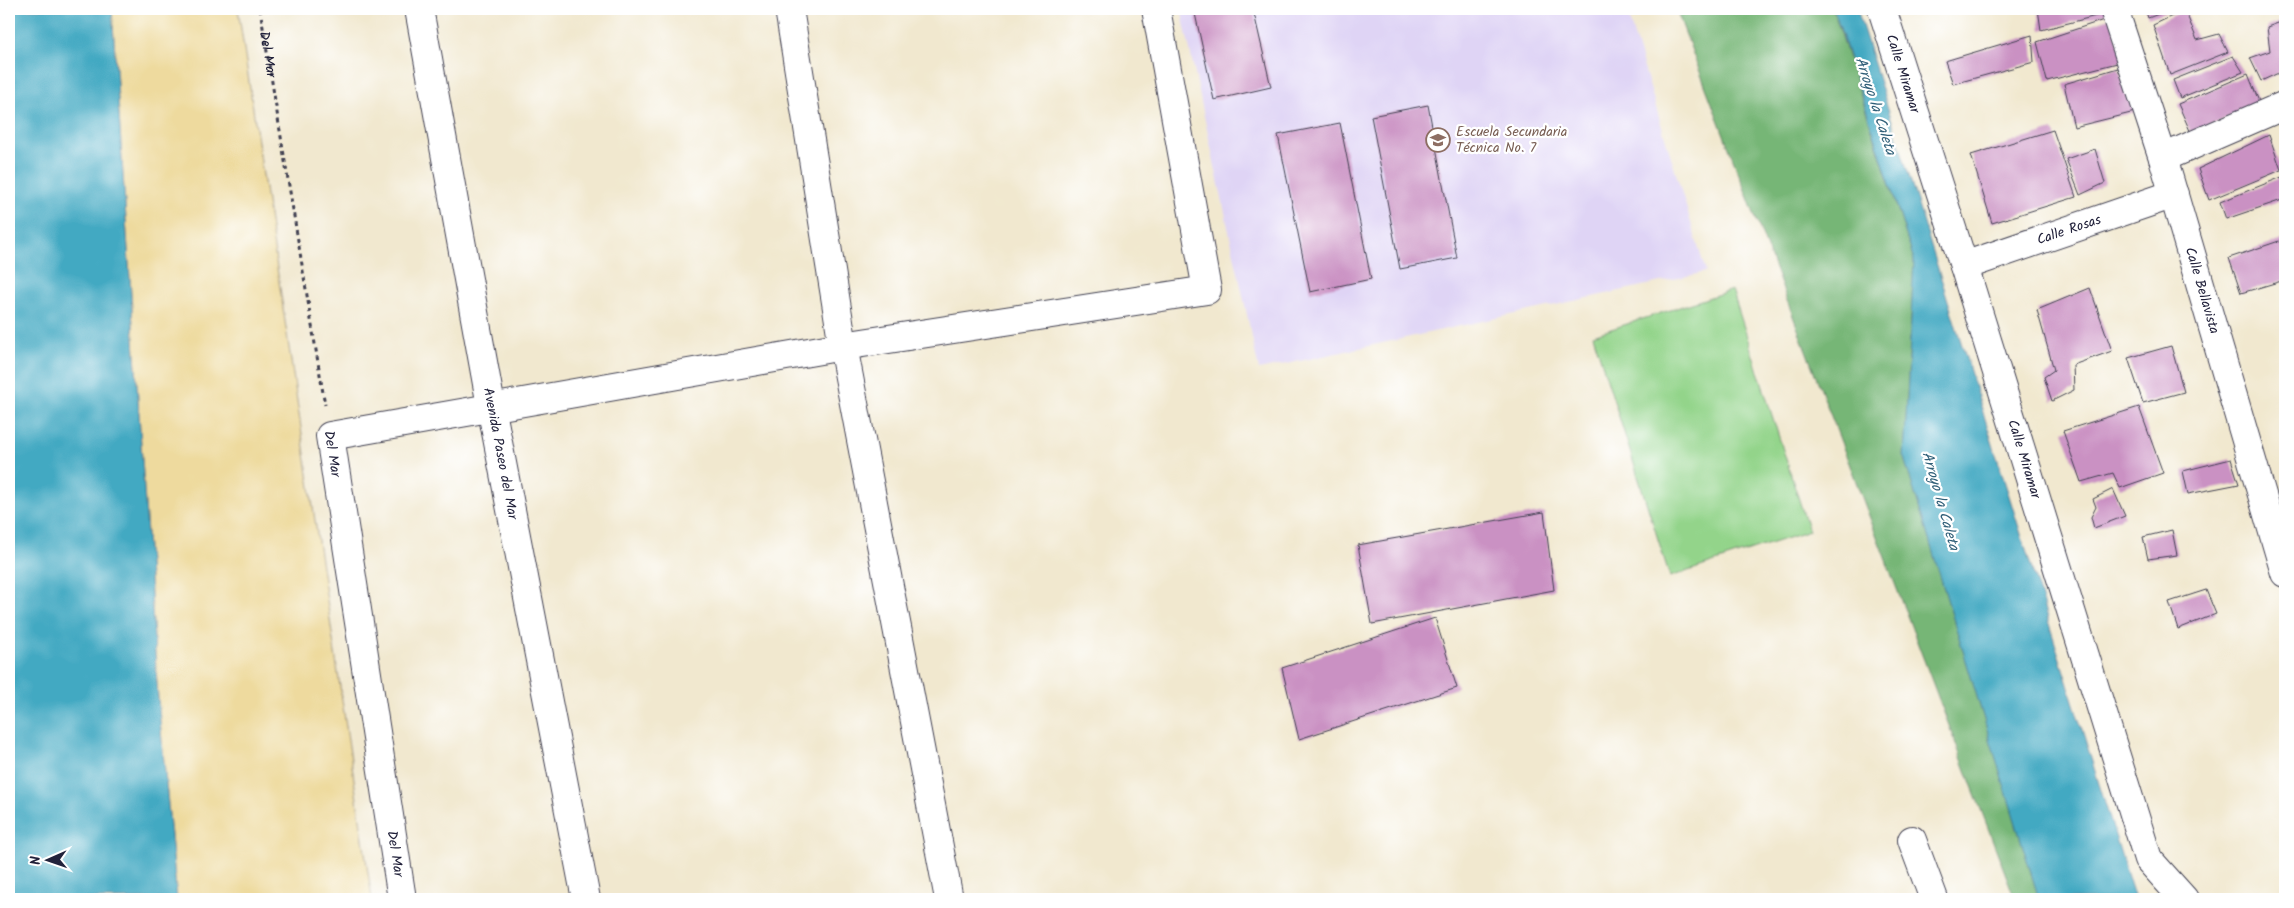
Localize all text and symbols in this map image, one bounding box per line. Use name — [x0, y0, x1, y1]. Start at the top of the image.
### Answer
street label: Del Mar — [253, 30, 282, 81]
street label: Calle Miramar — [1880, 31, 1926, 117]
water label: Arroyo la Caleta — [1848, 54, 1902, 159]
place label: Escuela Secundaria Técnica No. 7 — [1456, 121, 1567, 159]
school or university icon: Escuela Secundaria Técnica No. 7 — [1425, 127, 1451, 153]
street label: Calle Rosas — [2034, 209, 2104, 251]
street label: Calle Bellavista — [2179, 244, 2225, 337]
street label: Avenida Paseo del Mar — [477, 386, 524, 523]
street label: Calle Miramar — [2001, 417, 2047, 503]
street label: Del Mar — [317, 429, 347, 480]
water label: Arroyo la Caleta — [1914, 449, 1966, 554]
street label: Del Mar — [380, 829, 410, 880]
north arrow — [22, 836, 72, 886]
text: N — [25, 855, 47, 865]

